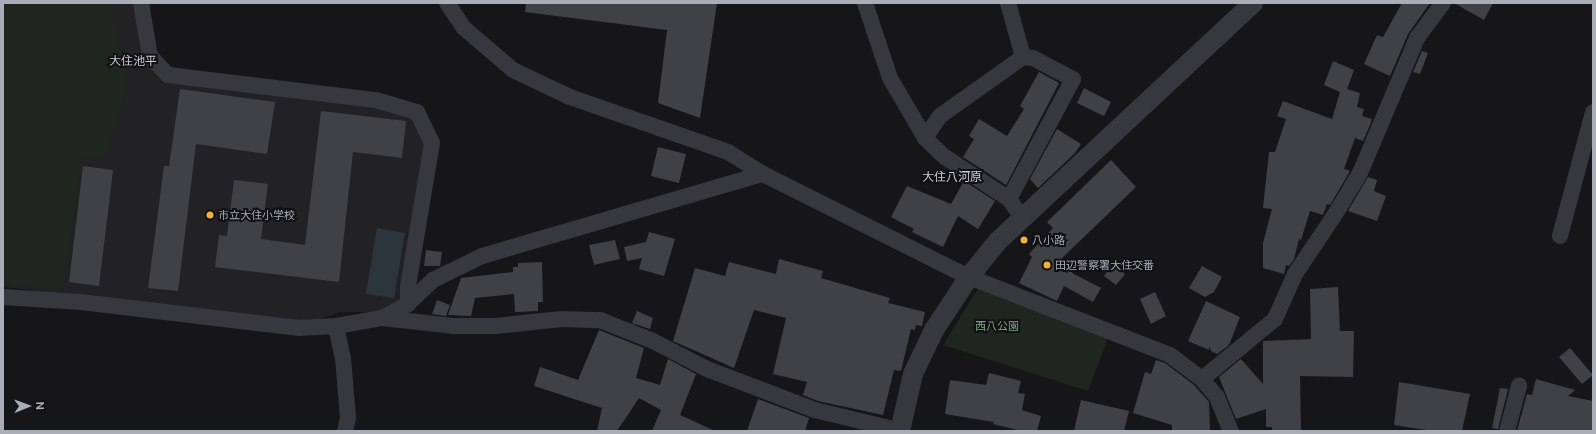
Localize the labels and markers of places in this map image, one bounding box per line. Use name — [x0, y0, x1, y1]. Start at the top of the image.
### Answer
place label: 市立大住小学校 — [218, 208, 295, 222]
marker: 市立大住小学校 — [205, 210, 215, 220]
place label: 八小路 — [1032, 233, 1065, 247]
marker: 八小路 — [1019, 235, 1029, 245]
place label: 田辺警察署大住交番 — [1055, 258, 1154, 272]
marker: 田辺警察署大住交番 — [1042, 260, 1052, 270]

